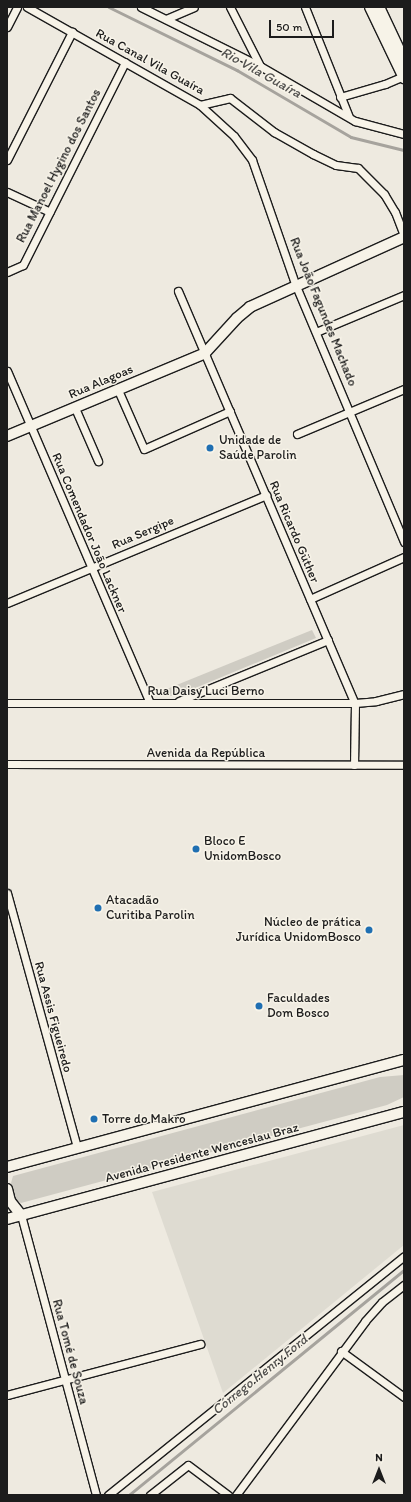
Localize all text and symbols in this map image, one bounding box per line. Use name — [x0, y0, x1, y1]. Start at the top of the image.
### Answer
scale bar — [271, 12, 336, 38]
text: 50 m — [276, 20, 302, 34]
street label: Rua Canal Vila Guaíra — [93, 26, 207, 98]
water label: Rio Vila Guaíra — [218, 44, 304, 102]
street label: Rua Manoel Hygino dos Santos — [13, 86, 105, 246]
street label: Rua João Fagundes Machado — [286, 235, 360, 389]
street label: Rua Alagoas — [66, 361, 136, 403]
place label: Unidade de Saúde Parolin — [219, 433, 296, 464]
marker: Unidade de Saúde Parolin — [204, 442, 216, 454]
street label: Rua Comendador João Lackner — [48, 450, 130, 616]
street label: Rua Ricardo Güther — [266, 479, 322, 585]
street label: Rua Sergipe — [110, 513, 176, 553]
street label: Rua Daisy Luci Berno — [147, 683, 265, 699]
street label: Avenida da República — [147, 745, 265, 761]
place label: Bloco E UnidomBosco — [204, 834, 281, 865]
marker: Bloco E UnidomBosco — [191, 844, 201, 854]
place label: Atacadão Curitiba Parolin — [106, 893, 194, 924]
marker: Atacadão Curitiba Parolin — [93, 903, 103, 913]
place label: Núcleo de prática Jurídica UnidomBosco — [236, 915, 361, 946]
marker: Núcleo de prática Jurídica UnidomBosco — [364, 925, 374, 935]
street label: Rua Assis Figueiredo — [31, 960, 75, 1074]
place label: Faculdades Dom Bosco — [267, 991, 330, 1022]
marker: Faculdades Dom Bosco — [254, 1001, 264, 1011]
place label: Torre do Makro — [102, 1111, 186, 1127]
marker: Torre do Makro — [89, 1114, 99, 1124]
street label: Avenida Presidente Wenceslau Braz — [104, 1120, 300, 1186]
street label: Rua Tomé de Souza — [49, 1298, 91, 1406]
water label: Córrego Henry Ford — [209, 1332, 311, 1418]
north arrow — [359, 1450, 399, 1490]
text: N — [375, 1451, 383, 1464]

